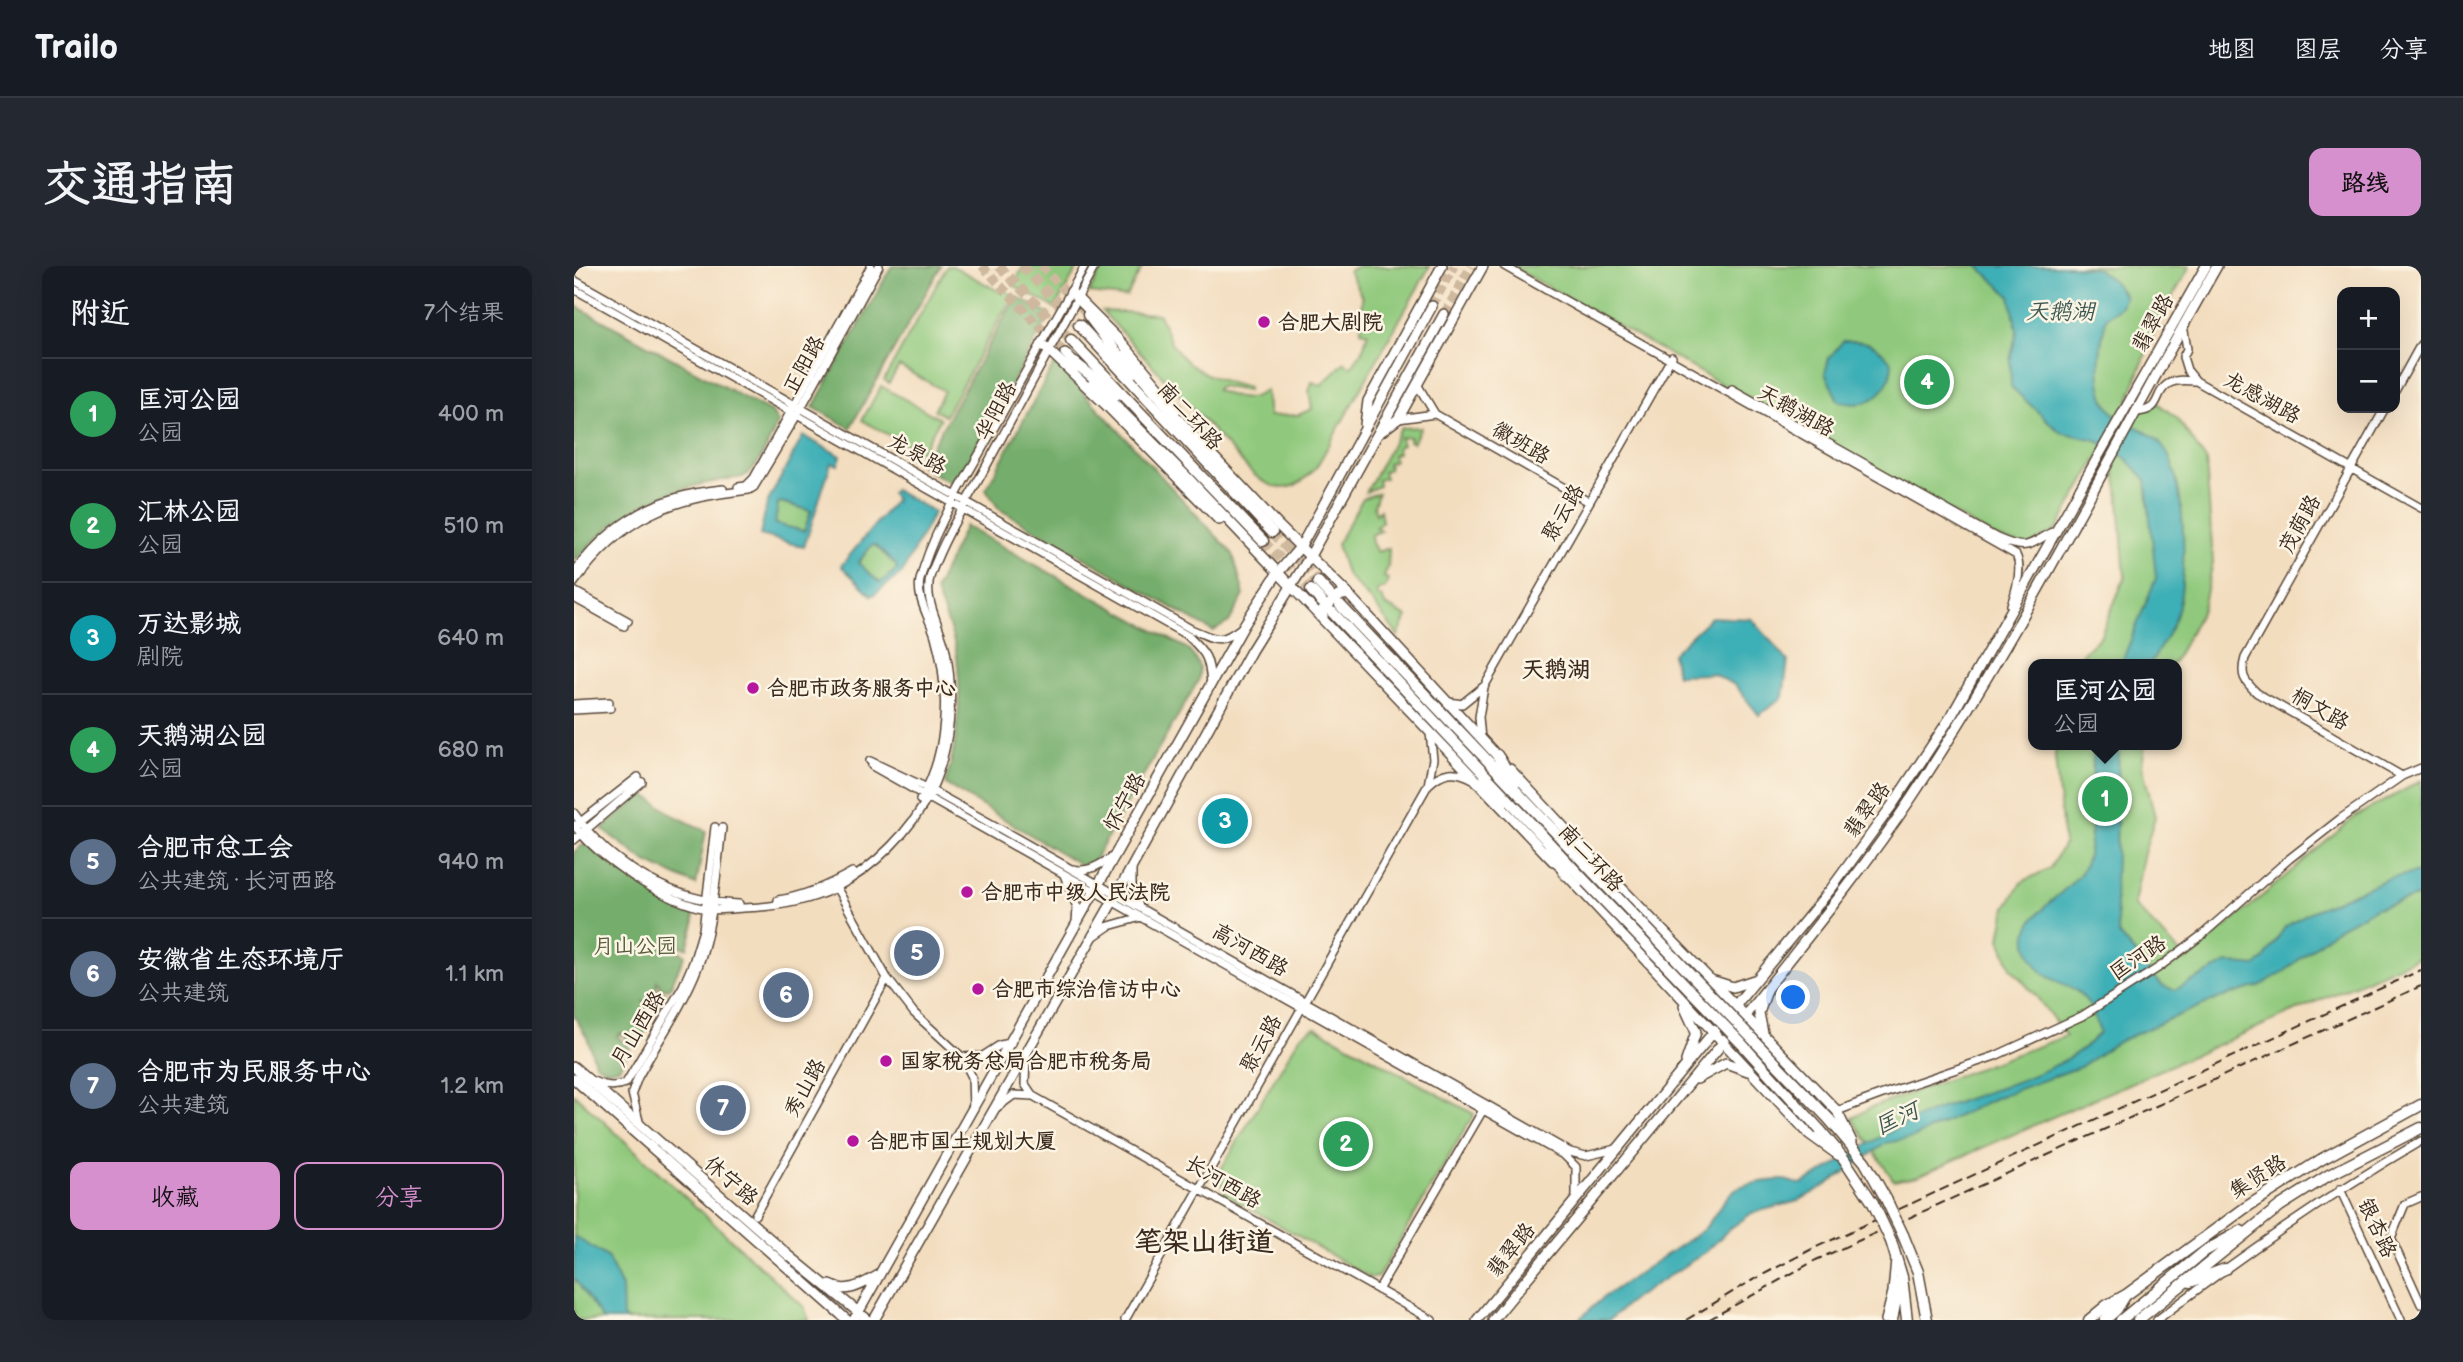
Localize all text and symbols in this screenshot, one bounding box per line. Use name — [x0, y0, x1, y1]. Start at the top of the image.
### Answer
text: Trailo — [35, 28, 118, 68]
text: 地图 — [2208, 35, 2256, 64]
text: 图层 — [2294, 35, 2342, 64]
text: 分享 — [2380, 35, 2428, 64]
button: 路线 — [2309, 148, 2421, 216]
text: 交通指南 — [42, 156, 238, 215]
map controls — [2337, 287, 2400, 413]
button: + — [2337, 287, 2400, 350]
street label: 翡翠路 — [2127, 289, 2179, 357]
text: 附近 — [70, 296, 130, 332]
water label: 天鹅湖 — [2026, 298, 2097, 326]
text: 7个结果 — [424, 299, 504, 327]
place label: 合肥大剧院 — [1278, 310, 1383, 335]
marker: 合肥大剧院 — [1256, 314, 1272, 330]
street label: 正阳路 — [778, 331, 830, 399]
button: − — [2337, 350, 2400, 413]
pin: 4 — [1904, 356, 1950, 408]
street label: 龙感湖路 — [2219, 367, 2305, 429]
street label: 华阳路 — [970, 377, 1022, 445]
street label: 南二环路 — [1152, 377, 1228, 455]
street label: 天鹅湖路 — [1753, 380, 1839, 442]
text: 匡河公园 — [137, 385, 241, 416]
text: 1 — [88, 400, 98, 428]
text: 400 m — [438, 400, 504, 428]
street label: 徽班路 — [1487, 416, 1555, 470]
text: 公园 — [137, 419, 183, 447]
street label: 龙泉路 — [883, 428, 951, 480]
street label: 聚云路 — [1536, 479, 1590, 547]
street label: 茂荫路 — [2274, 490, 2326, 558]
text: 汇林公园 — [137, 497, 241, 528]
text: 2 — [86, 512, 100, 540]
text: 510 m — [443, 512, 504, 540]
text: 公园 — [137, 531, 183, 559]
text: 万达影城 — [137, 609, 241, 640]
text: 3 — [86, 624, 100, 652]
text: 640 m — [437, 624, 504, 652]
text: 剧院 — [137, 643, 183, 671]
district label: 天鹅湖 — [1522, 656, 1591, 684]
popup — [2028, 659, 2182, 750]
place label: 合肥市政务服务中心 — [767, 676, 956, 701]
text: 匡河公园 — [2053, 676, 2157, 707]
marker: 合肥市政务服务中心 — [745, 680, 761, 696]
street label: 桐文路 — [2286, 682, 2354, 736]
text: 公园 — [2053, 710, 2099, 738]
text: 天鹅湖公园 — [137, 721, 267, 752]
text: 4 — [86, 736, 100, 764]
text: 680 m — [438, 736, 504, 764]
text: 公园 — [137, 755, 183, 783]
street label: 怀宁路 — [1099, 768, 1151, 836]
pin: 1 — [2082, 773, 2128, 825]
street label: 翡翠路 — [1838, 777, 1896, 843]
pin: 3 — [1202, 795, 1248, 847]
street label: 南二环路 — [1553, 819, 1629, 897]
text: 合肥市总工会 — [137, 833, 293, 864]
text: 5 — [86, 848, 100, 876]
text: 940 m — [438, 848, 504, 876]
text: 公共建筑 · 长河西路 — [137, 867, 336, 895]
place label: 合肥市中级人民法院 — [981, 880, 1170, 905]
marker: 合肥市中级人民法院 — [959, 884, 975, 900]
street label: 高河西路 — [1207, 918, 1293, 982]
pin: 5 — [894, 927, 940, 979]
street label: 匡河路 — [2105, 930, 2171, 986]
park label: 月山公园 — [593, 934, 677, 959]
text: 安徽省生态环境厅 — [137, 945, 345, 976]
text: 6 — [86, 960, 100, 988]
text: 1.1 km — [445, 960, 504, 988]
pin: 6 — [763, 969, 809, 1021]
place label: 合肥市综治信访中心 — [992, 977, 1181, 1002]
text: 公共建筑 — [137, 979, 229, 1007]
your location — [1776, 980, 1810, 1014]
marker: 合肥市综治信访中心 — [970, 981, 986, 997]
street label: 月山西路 — [606, 987, 670, 1071]
street label: 聚云路 — [1235, 1010, 1287, 1078]
place label: 国家税务总局合肥市税务局 — [900, 1049, 1152, 1074]
marker: 国家税务总局合肥市税务局 — [878, 1053, 894, 1069]
street label: 秀山路 — [779, 1054, 831, 1122]
text: 合肥市为民服务中心 — [137, 1057, 371, 1088]
text: 7 — [87, 1072, 99, 1100]
text: 1.2 km — [441, 1072, 504, 1100]
pin: 7 — [700, 1082, 746, 1134]
text: 公共建筑 — [137, 1091, 229, 1119]
water label: 匡河 — [1870, 1095, 1927, 1141]
pin: 2 — [1323, 1118, 1369, 1170]
place label: 合肥市国土规划大厦 — [867, 1129, 1056, 1154]
marker: 合肥市国土规划大厦 — [845, 1133, 861, 1149]
street label: 集贤路 — [2225, 1149, 2291, 1205]
street label: 长河西路 — [1180, 1150, 1266, 1214]
street label: 休宁路 — [699, 1151, 763, 1211]
button: 收藏 — [70, 1162, 280, 1230]
button: 分享 — [294, 1162, 504, 1230]
street label: 银杏路 — [2352, 1194, 2402, 1262]
street label: 翡翠路 — [1481, 1218, 1541, 1282]
district label: 笔架山街道 — [1134, 1226, 1274, 1259]

